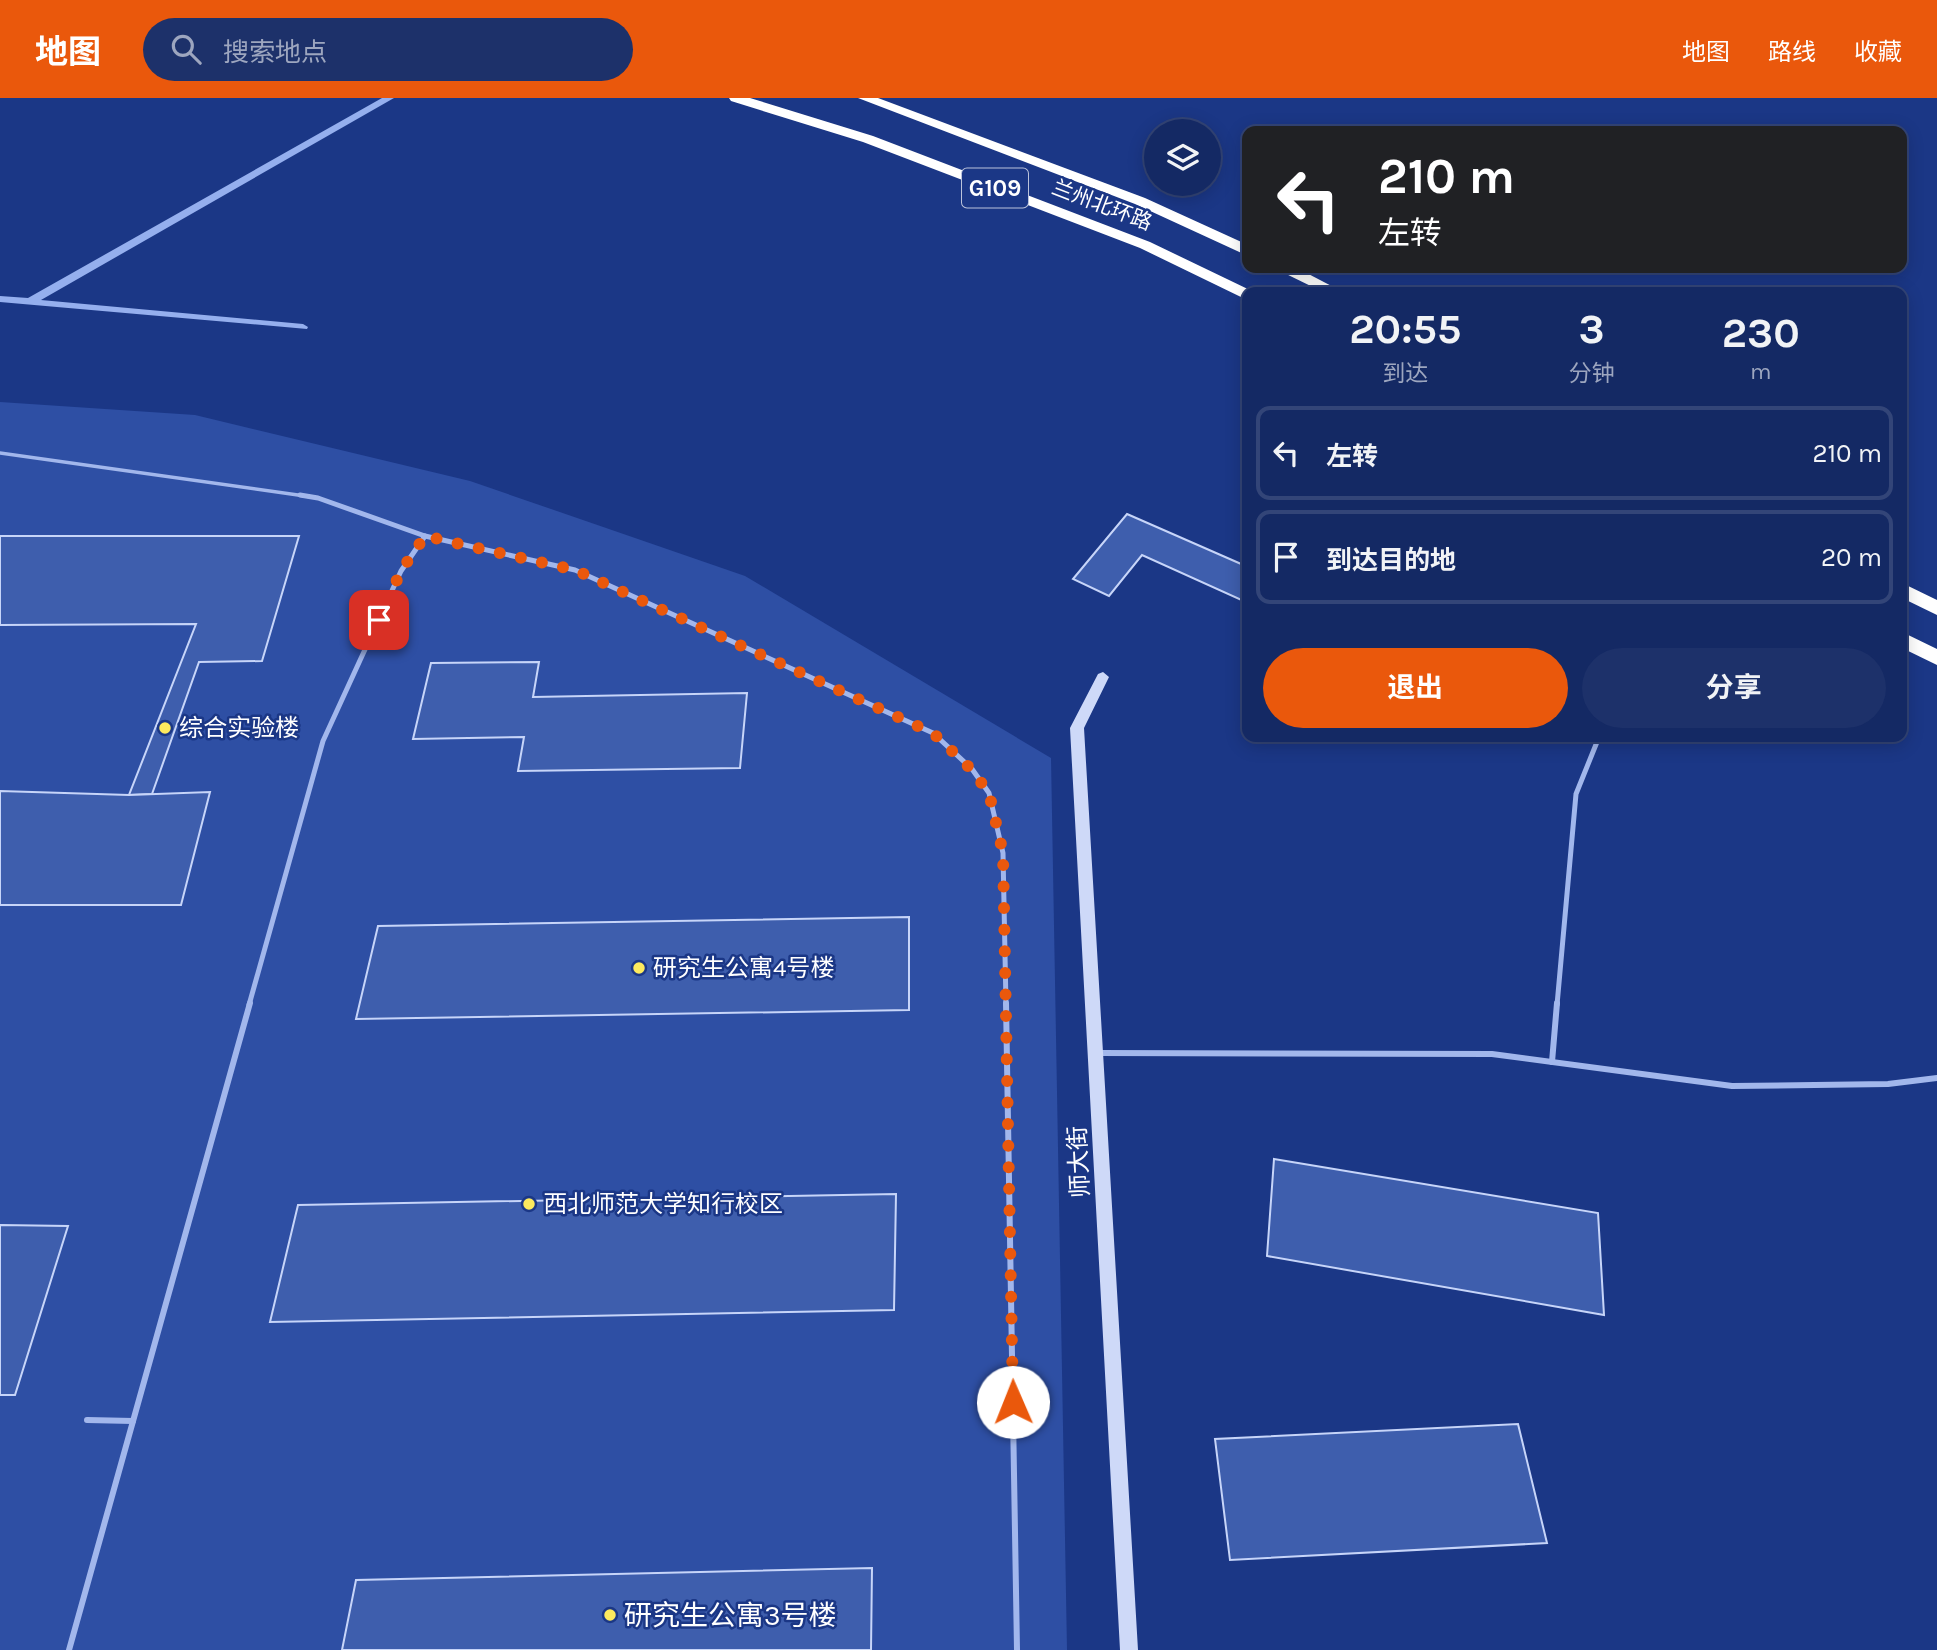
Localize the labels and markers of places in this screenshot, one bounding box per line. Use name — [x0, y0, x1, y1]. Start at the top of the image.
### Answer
pin — [349, 590, 409, 650]
place label: 综合实验楼 — [179, 714, 299, 742]
marker: 综合实验楼 — [157, 720, 173, 736]
place label: 研究生公寓4号楼 — [653, 954, 834, 982]
marker: 研究生公寓4号楼 — [631, 960, 647, 976]
place label: 西北师范大学知行校区 — [543, 1190, 783, 1218]
marker: 西北师范大学知行校区 — [521, 1196, 537, 1212]
place label: 研究生公寓3号楼 — [624, 1599, 837, 1632]
marker: 研究生公寓3号楼 — [602, 1607, 618, 1623]

